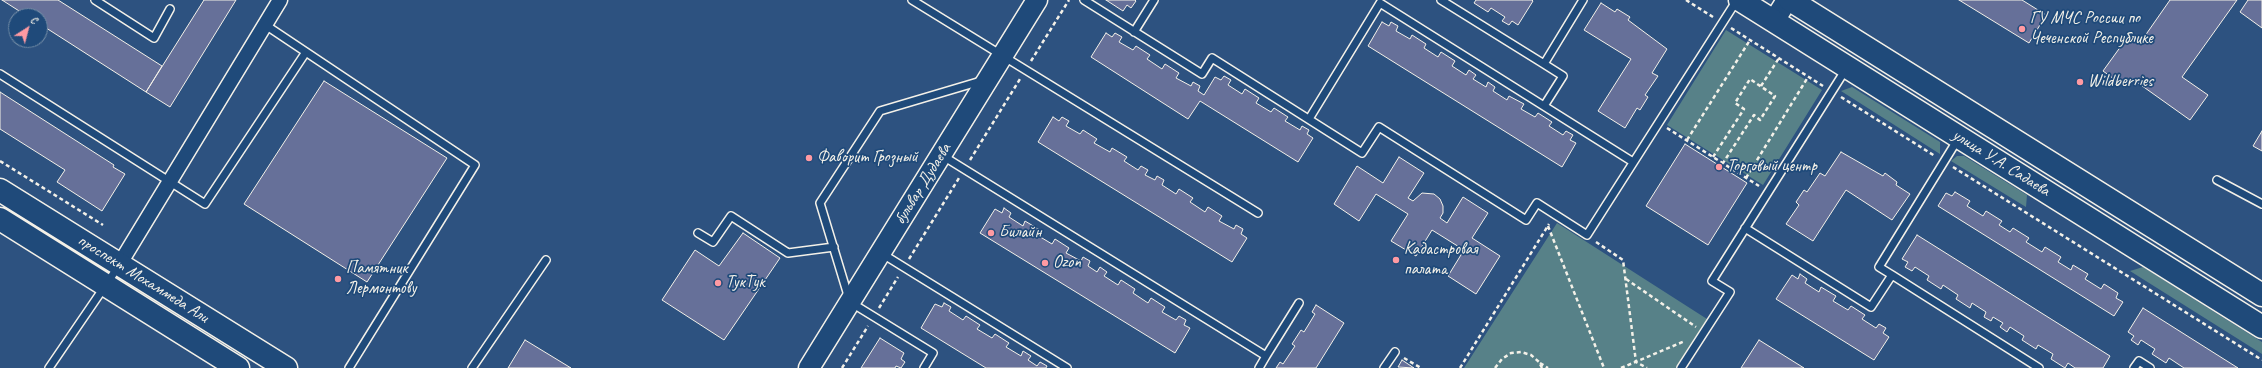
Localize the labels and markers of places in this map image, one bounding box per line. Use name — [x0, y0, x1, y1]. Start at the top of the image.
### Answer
place label: ГУ МЧС России по Чеченской Республике — [2030, 9, 2153, 49]
marker: ГУ МЧС России по Чеченской Республике — [2017, 24, 2027, 34]
place label: Wildberries — [2088, 72, 2153, 92]
marker: Wildberries — [2075, 77, 2085, 87]
place label: Фаворит Грозный — [817, 148, 918, 168]
marker: Фаворит Грозный — [804, 153, 814, 163]
place label: Торговый центр — [1727, 157, 1817, 177]
marker: Торговый центр — [1714, 162, 1724, 172]
place label: Билайн — [999, 223, 1041, 243]
marker: Билайн — [986, 228, 996, 238]
place label: Кадастровая палата — [1404, 240, 1478, 280]
place label: Ozon — [1053, 253, 1081, 273]
marker: Кадастровая палата — [1391, 255, 1401, 265]
marker: Ozon — [1040, 258, 1050, 268]
place label: Памятник Лермонтову — [346, 259, 416, 299]
place label: ТукТук — [726, 273, 765, 293]
marker: Памятник Лермонтову — [333, 274, 343, 284]
marker: ТукТук — [713, 278, 723, 288]

